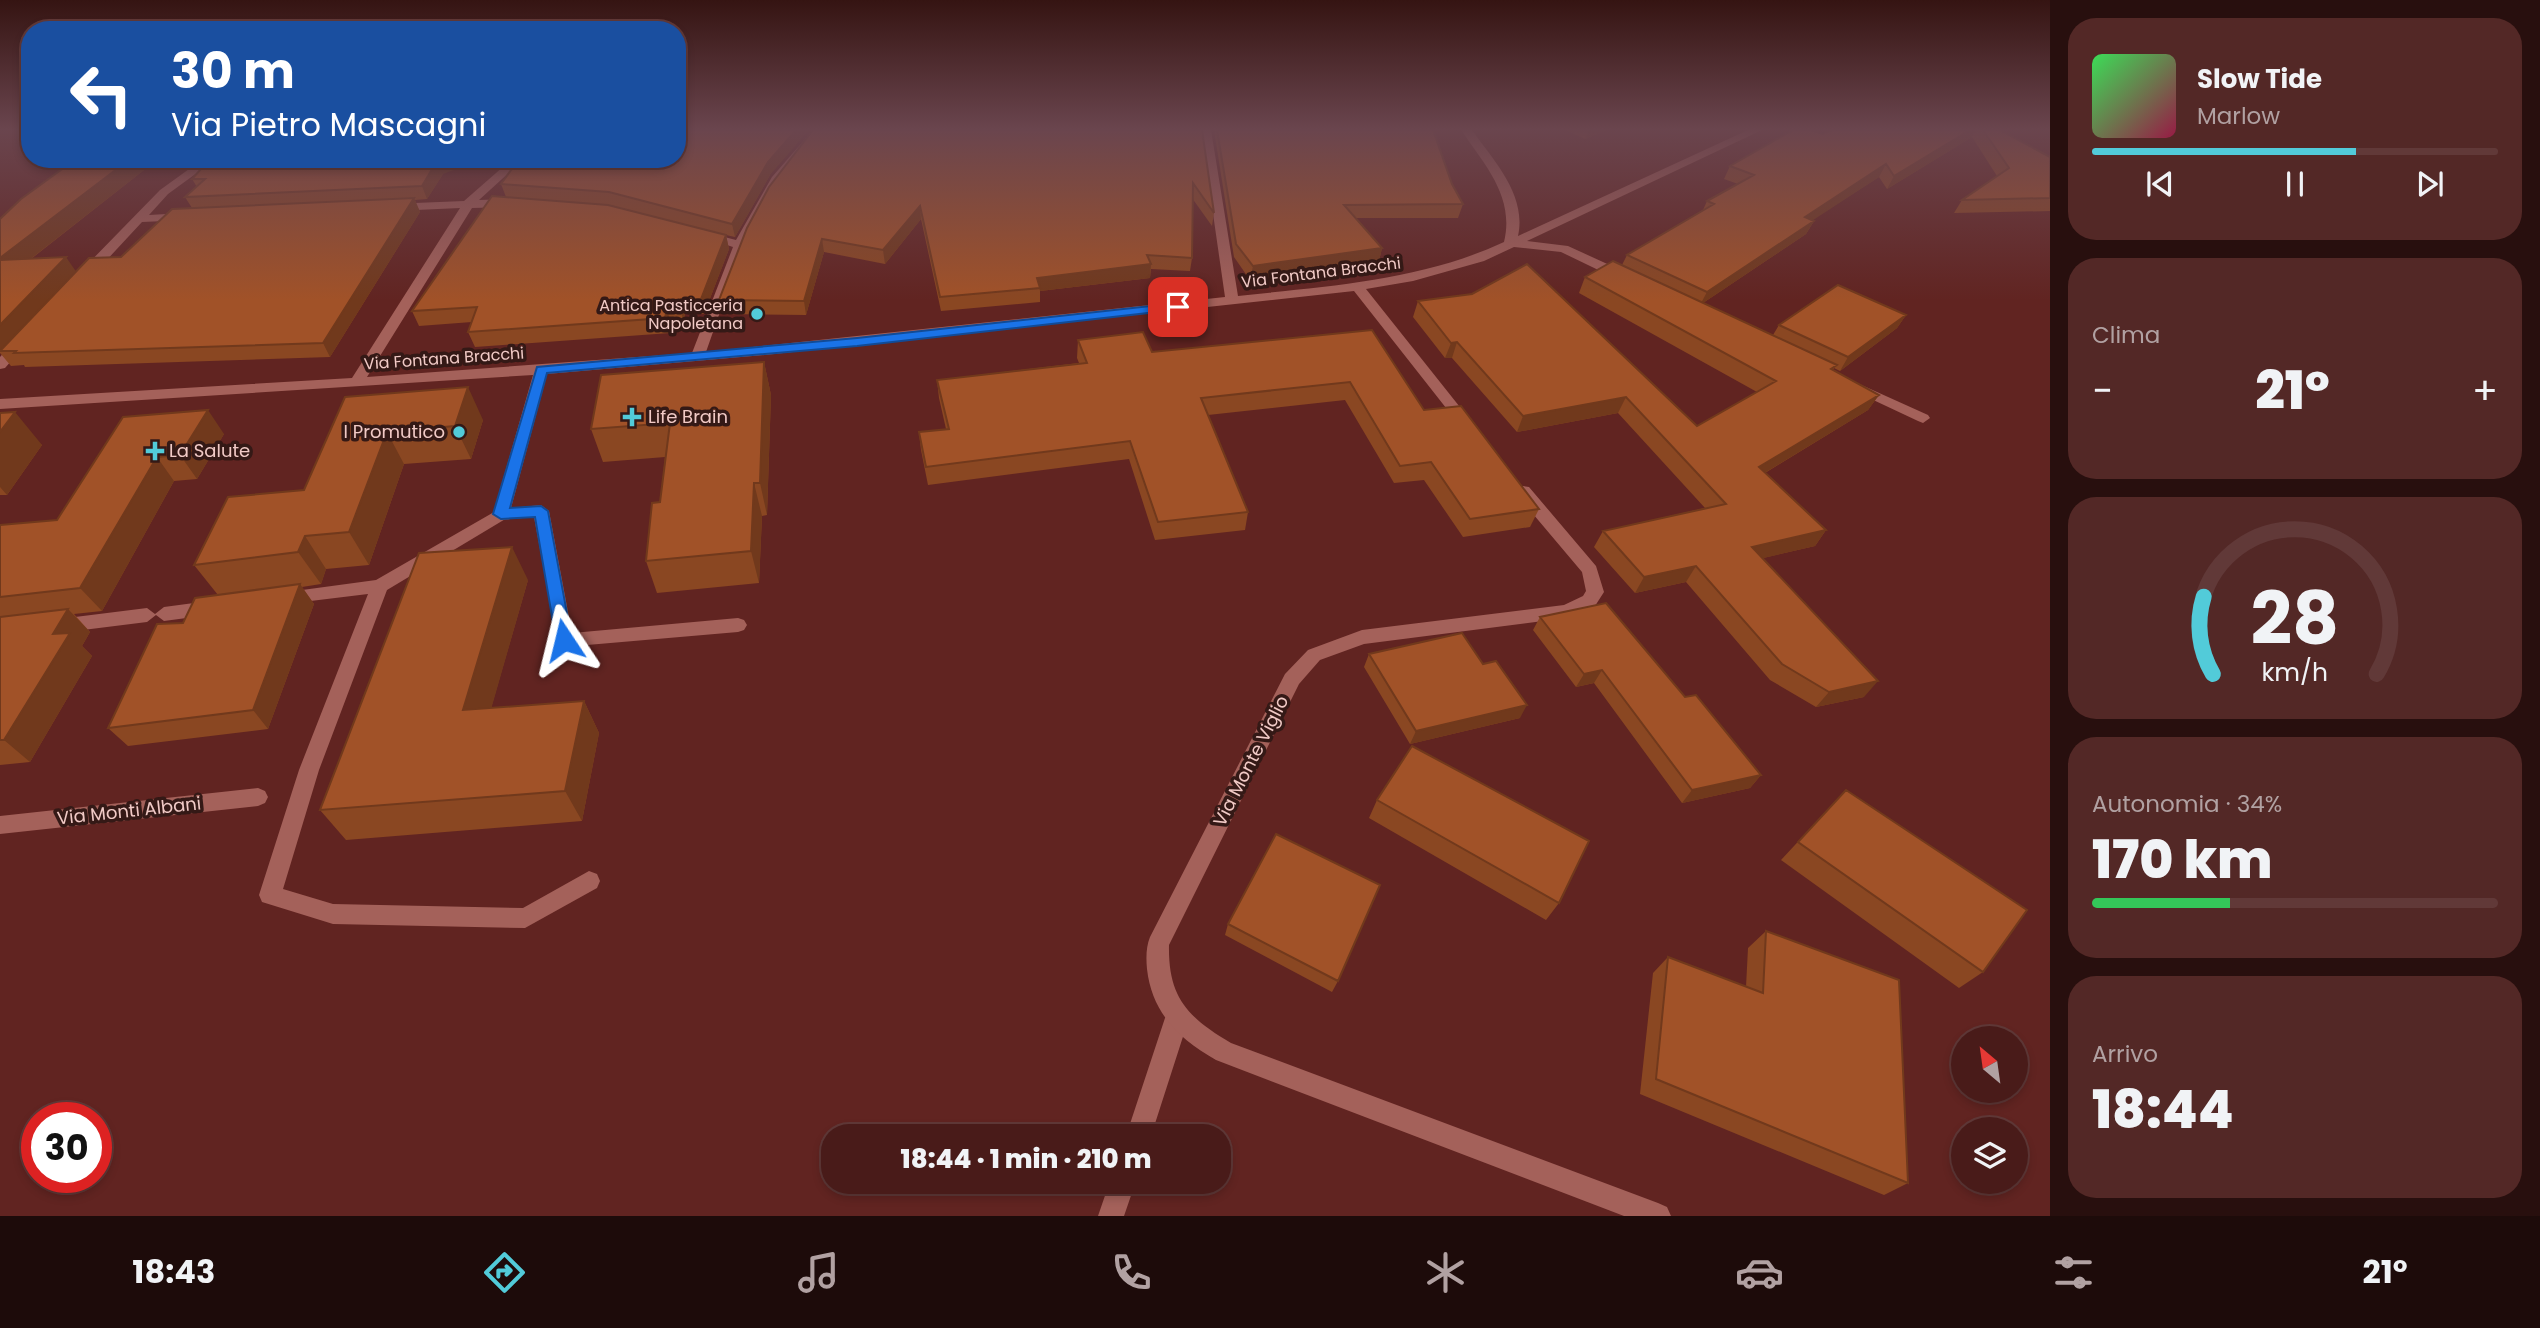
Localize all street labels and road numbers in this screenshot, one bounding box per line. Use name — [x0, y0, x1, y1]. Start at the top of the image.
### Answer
street label: Via Fontana Bracchi — [1240, 251, 1402, 294]
street label: Via Fontana Bracchi — [363, 341, 525, 376]
street label: Via Monte Viglio — [1207, 691, 1294, 830]
street label: Via Monti Albani — [56, 791, 202, 830]

